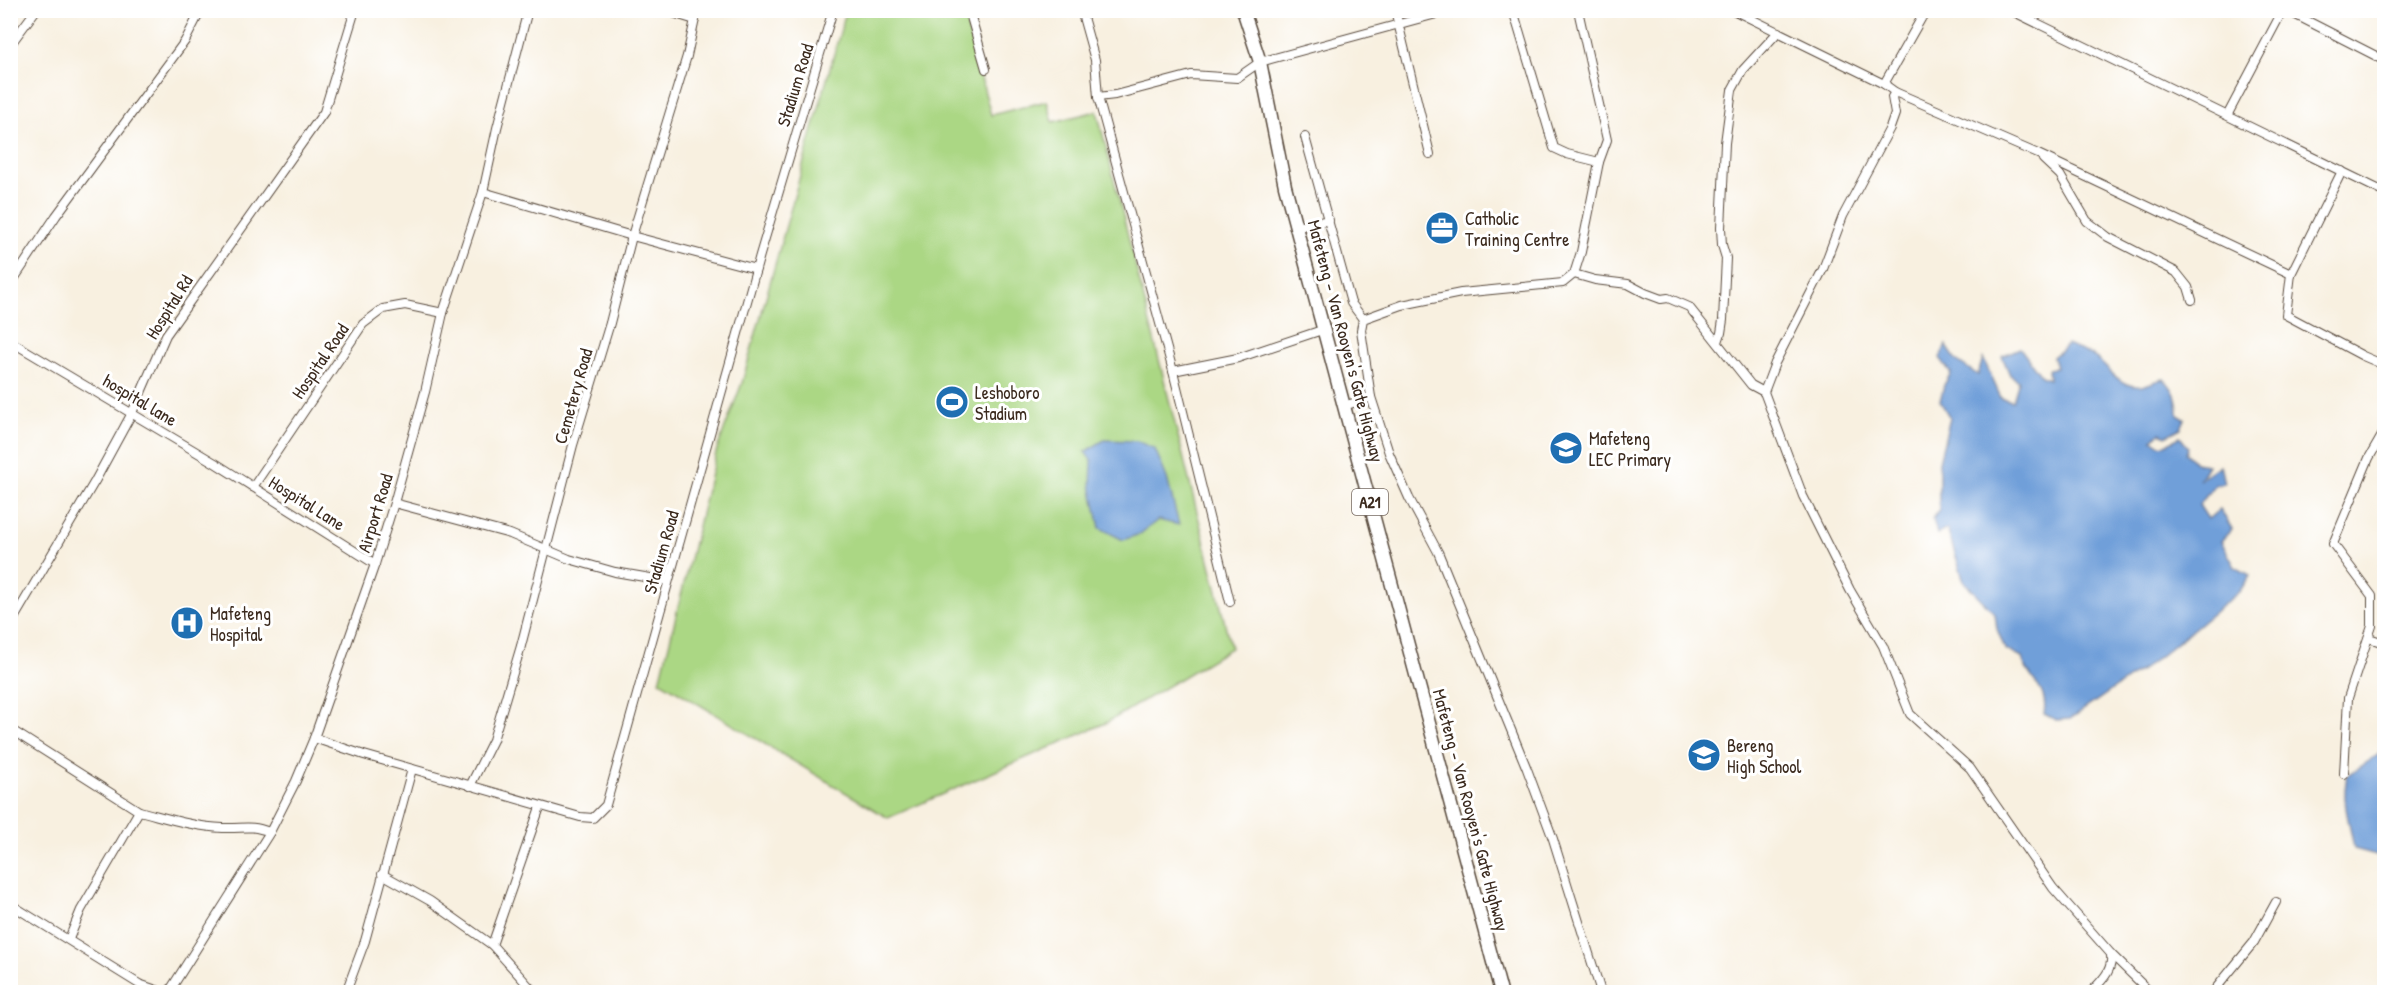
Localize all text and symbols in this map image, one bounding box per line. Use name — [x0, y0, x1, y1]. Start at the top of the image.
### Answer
street label: Stadium Road — [771, 40, 819, 130]
place label: Catholic Training Centre — [1465, 206, 1569, 252]
office icon: Catholic Training Centre — [1424, 210, 1460, 246]
street label: Mafeteng - Van Rooyen's Gate Highway — [1302, 217, 1390, 465]
street label: Hospital Rd — [139, 270, 199, 344]
street label: Hospital Road — [286, 318, 354, 404]
street label: Cemetery Road — [547, 345, 599, 447]
street label: hospital lane — [98, 368, 182, 432]
place label: Leshoboro Stadium — [975, 380, 1039, 426]
sports icon: Leshoboro Stadium — [934, 384, 970, 420]
place label: Mafeteng LEC Primary — [1589, 426, 1672, 472]
school or university icon: Mafeteng LEC Primary — [1548, 430, 1584, 466]
street label: Hospital Lane — [264, 470, 350, 536]
street label: Airport Road — [351, 470, 399, 556]
road number: A21 — [1352, 489, 1388, 515]
street label: Stadium Road — [637, 507, 685, 597]
place label: Mafeteng Hospital — [210, 601, 271, 647]
hospital icon: Mafeteng Hospital — [169, 605, 205, 641]
street label: Mafeteng - Van Rooyen's Gate Highway — [1427, 686, 1515, 934]
place label: Bereng High School — [1727, 733, 1801, 779]
school or university icon: Bereng High School — [1686, 737, 1722, 773]

